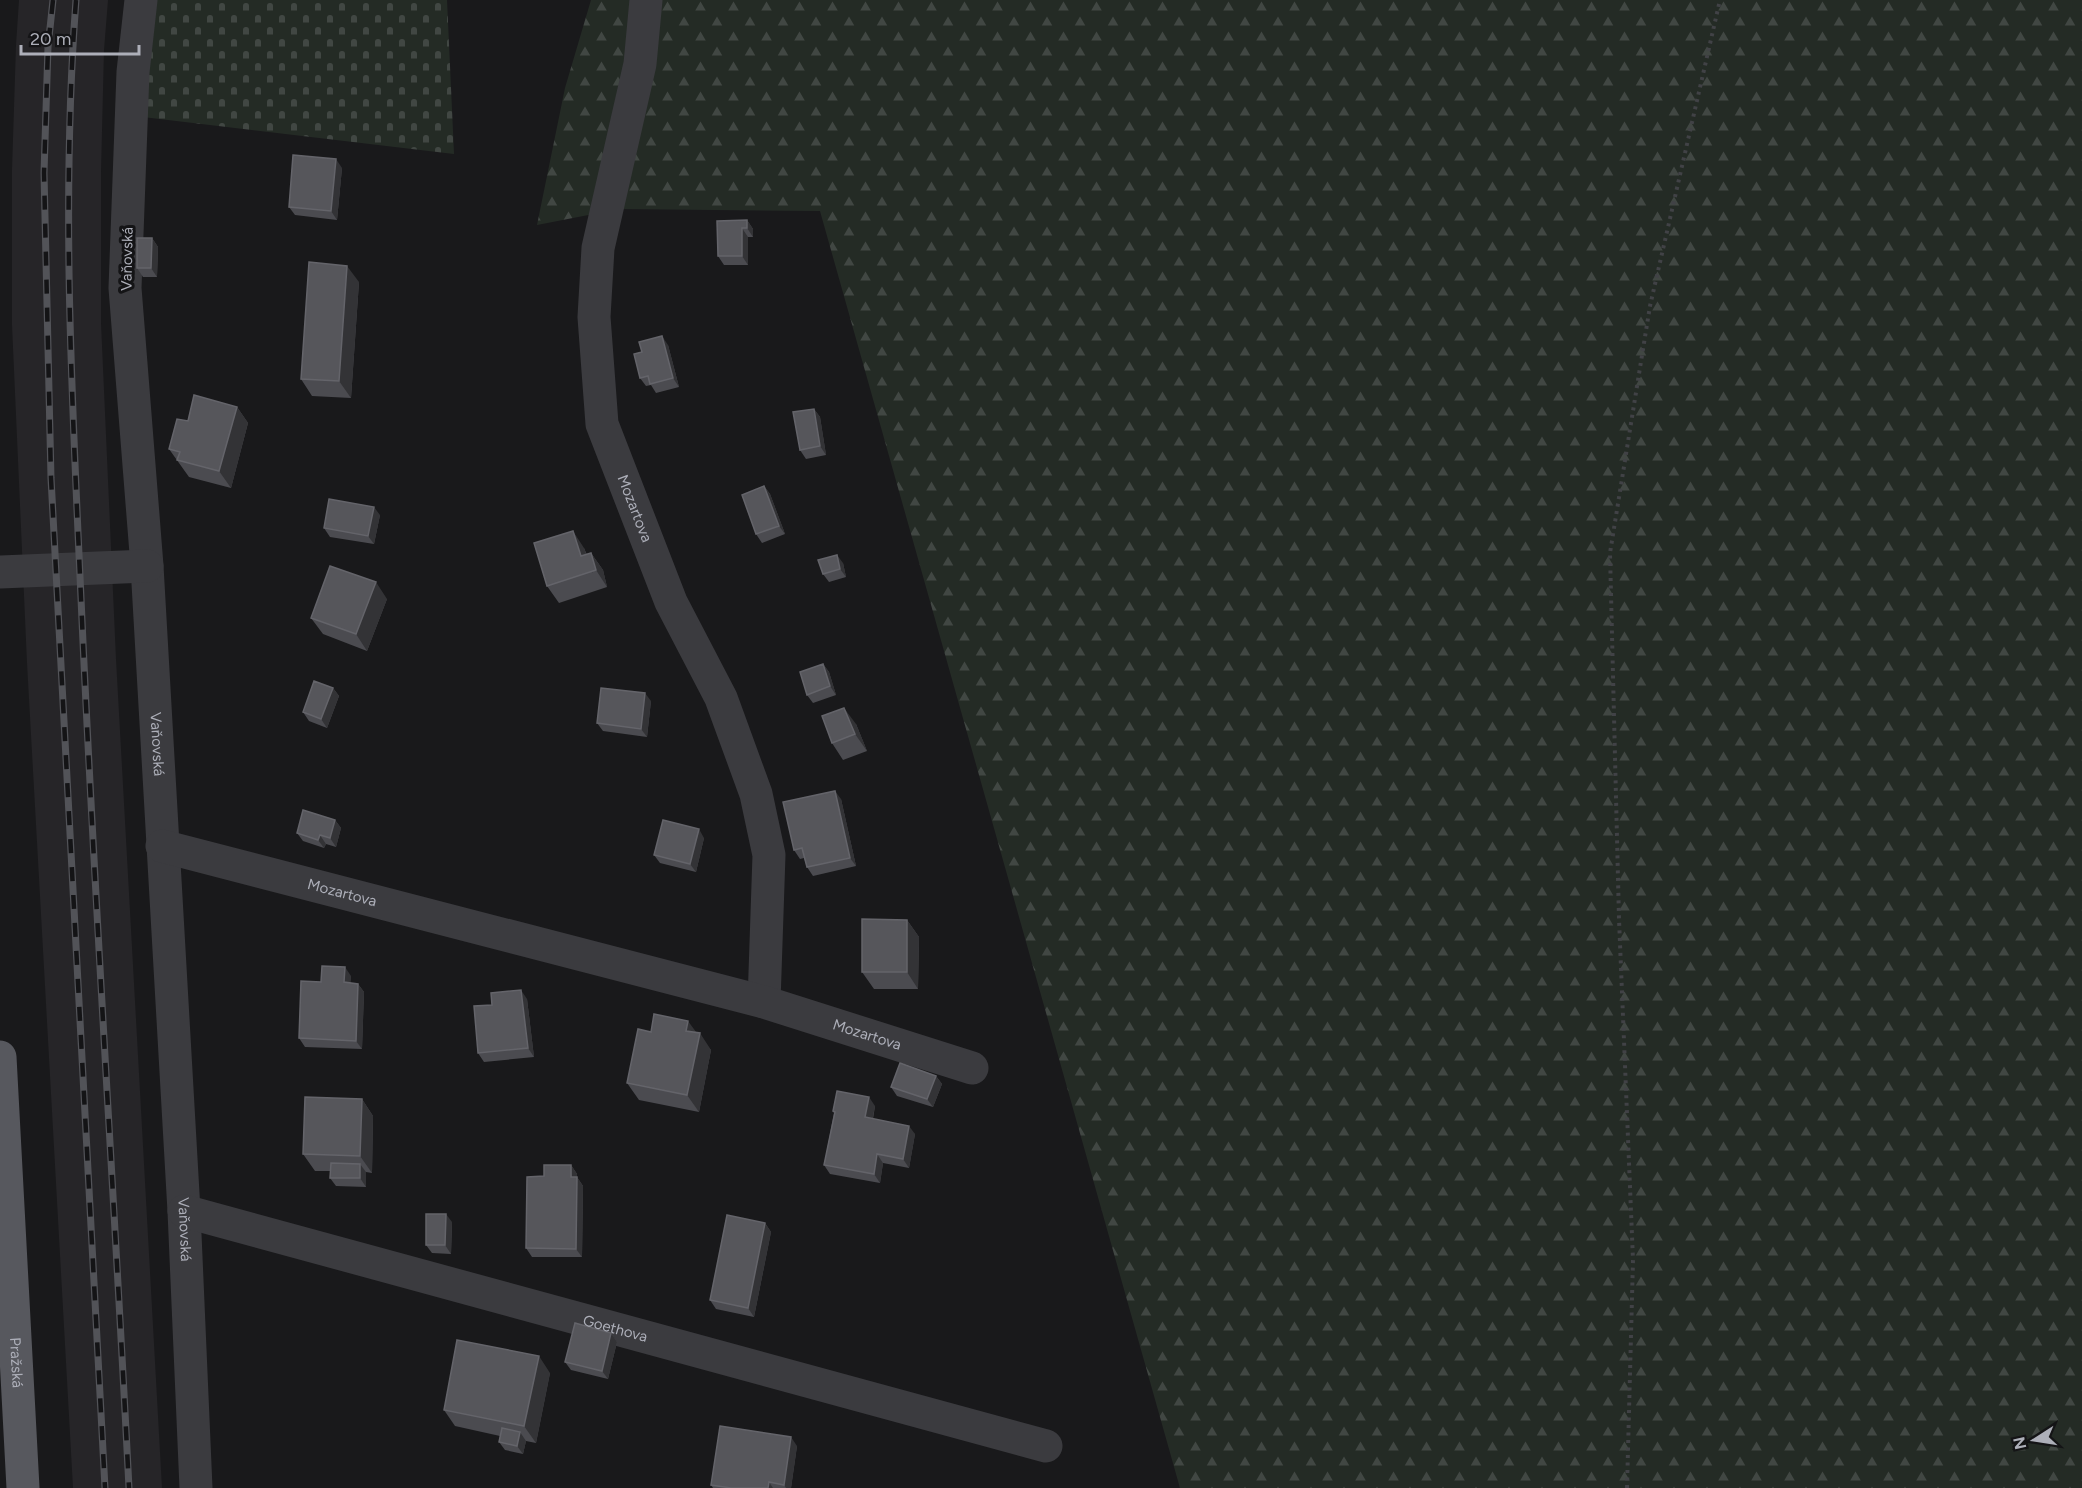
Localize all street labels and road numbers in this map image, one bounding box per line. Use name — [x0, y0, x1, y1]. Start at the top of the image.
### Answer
street label: Vaňovská — [117, 227, 137, 291]
street label: Mozartova — [614, 472, 656, 545]
street label: Vaňovská — [146, 712, 168, 777]
street label: Mozartova — [305, 875, 379, 910]
street label: Mozartova — [831, 1015, 904, 1054]
street label: Vaňovská — [174, 1197, 195, 1262]
street label: Goethova — [581, 1311, 650, 1346]
street label: Pražská — [6, 1337, 27, 1388]

